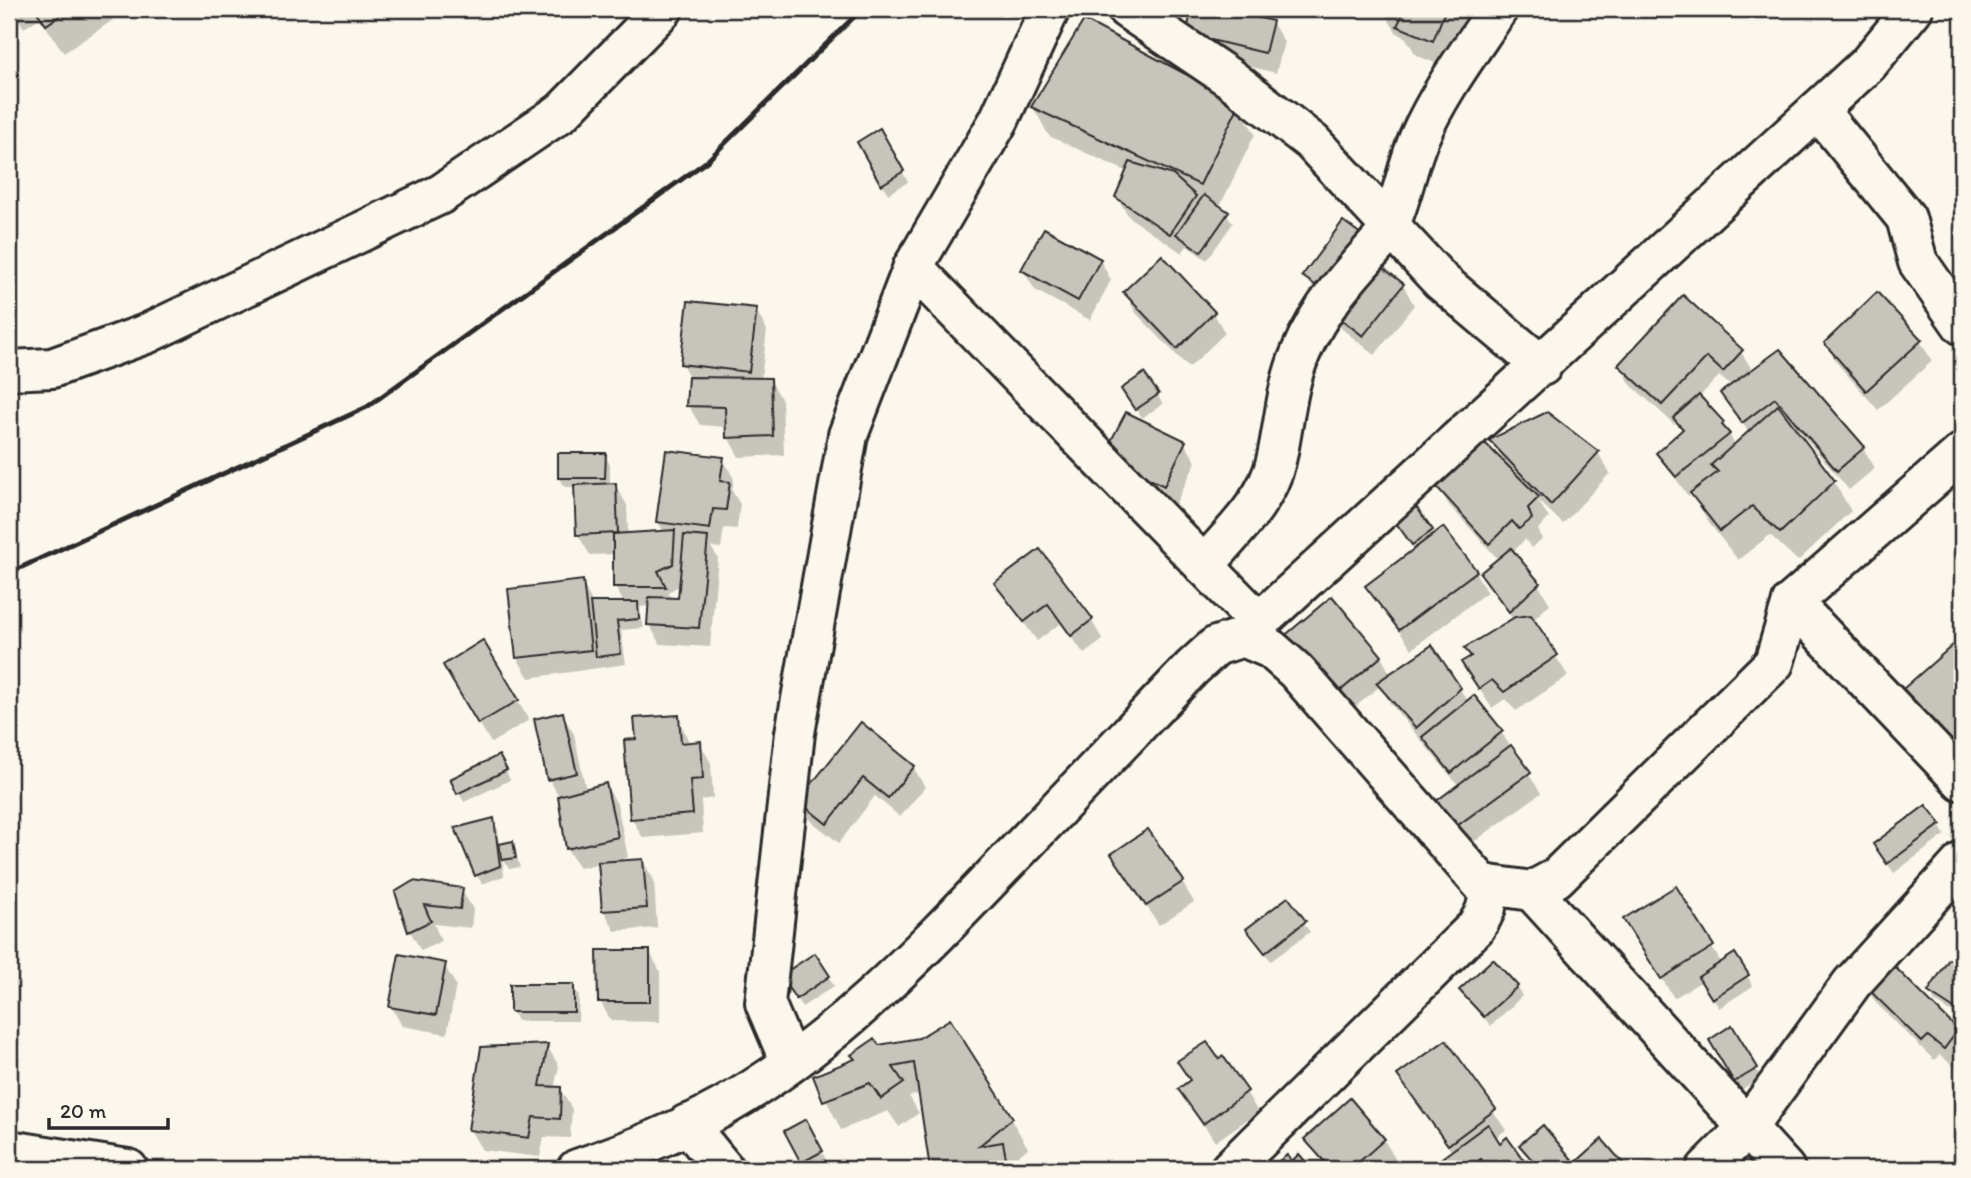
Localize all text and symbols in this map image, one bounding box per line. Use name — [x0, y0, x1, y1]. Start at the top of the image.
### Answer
scale bar — [49, 1087, 168, 1131]
text: 20 m — [60, 1098, 107, 1123]

